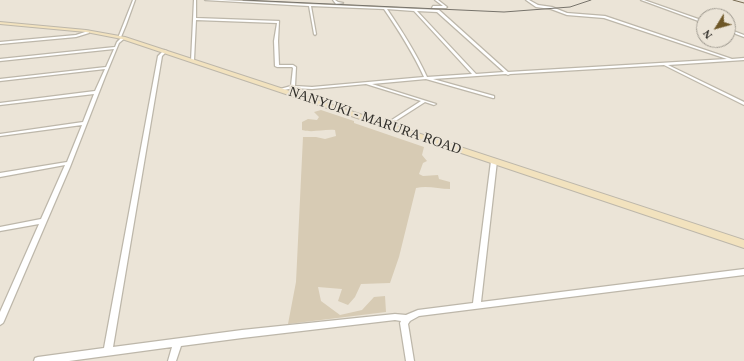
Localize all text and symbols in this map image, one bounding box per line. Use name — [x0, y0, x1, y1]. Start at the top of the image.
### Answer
north arrow — [696, 8, 736, 48]
text: N — [700, 28, 714, 41]
street label: NANYUKI - MARURA ROAD — [286, 83, 464, 159]

